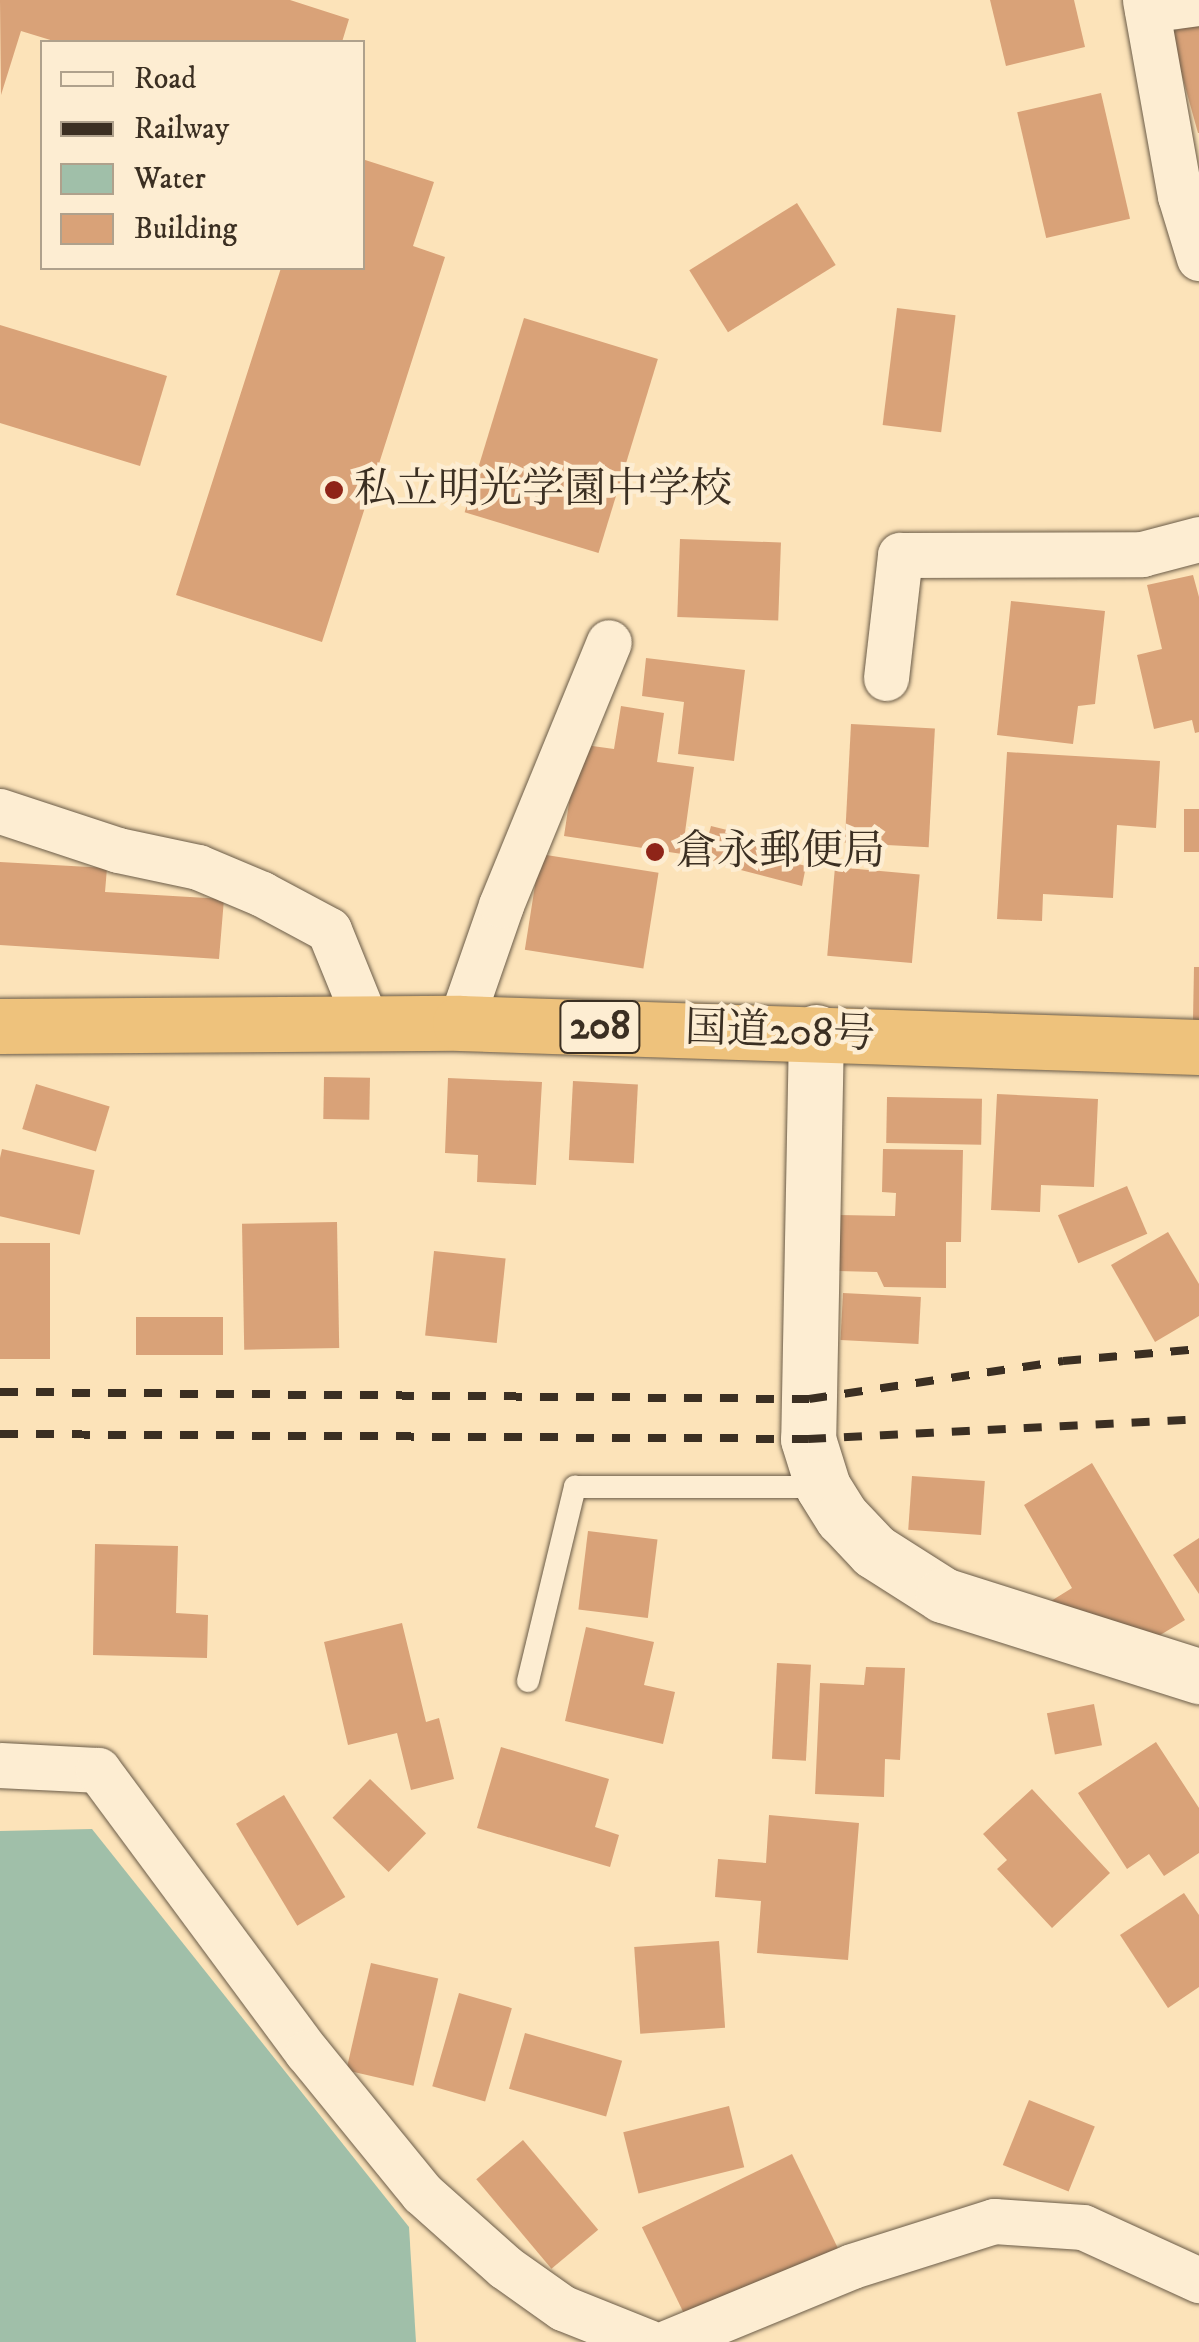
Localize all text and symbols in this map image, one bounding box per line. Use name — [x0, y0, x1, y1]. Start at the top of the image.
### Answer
legend — [40, 40, 365, 270]
text: Road — [134, 61, 196, 98]
text: Railway — [134, 111, 229, 148]
text: Water — [134, 161, 206, 198]
text: Building — [134, 211, 237, 248]
place label: 私立明光学園中学校 — [354, 465, 732, 515]
marker: 私立明光学園中学校 — [323, 479, 345, 501]
place label: 倉永郵便局 — [675, 827, 885, 877]
marker: 倉永郵便局 — [644, 841, 666, 863]
road number: 208 — [558, 992, 642, 1062]
street label: 国道208号 — [684, 1003, 876, 1061]

